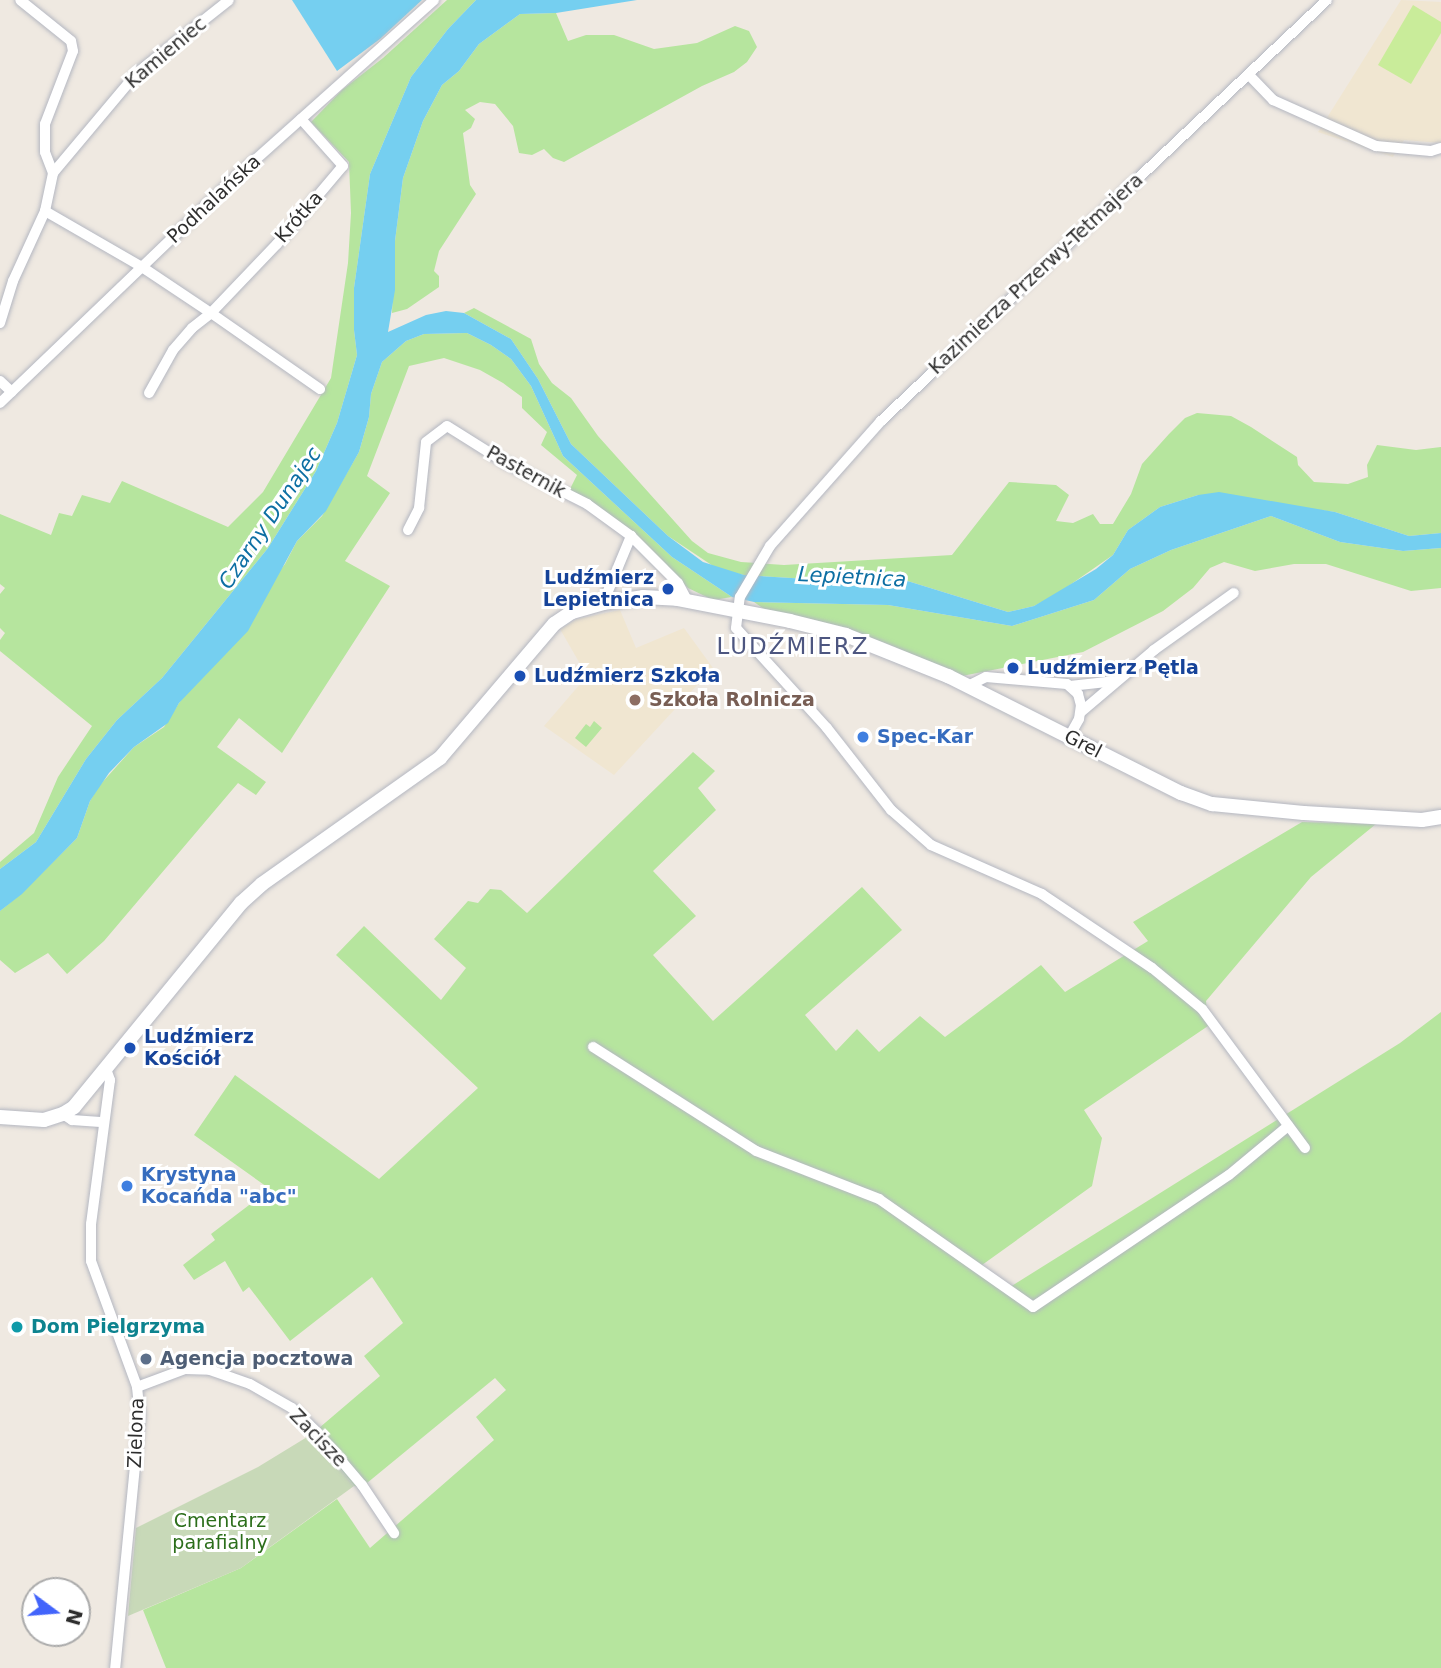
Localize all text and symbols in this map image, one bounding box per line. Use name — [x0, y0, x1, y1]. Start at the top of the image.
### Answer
street label: Kamieniec — [121, 13, 211, 93]
street label: Podhalańska — [163, 150, 265, 248]
street label: Kazimierza Przerwy-Tetmajera — [924, 169, 1148, 379]
street label: Krótka — [270, 186, 328, 248]
street label: Pasternik — [482, 441, 570, 503]
water label: Czarny Dunajec — [213, 442, 327, 594]
water label: Lepietnica — [797, 562, 907, 592]
place label: Ludźmierz Lepietnica — [543, 567, 654, 611]
marker: Ludźmierz Lepietnica — [660, 581, 676, 597]
district label: LUDŹMIERZ — [718, 632, 868, 660]
place label: Ludźmierz Pętla — [1027, 657, 1199, 679]
marker: Ludźmierz Pętla — [1005, 660, 1021, 676]
place label: Ludźmierz Szkoła — [534, 665, 720, 687]
marker: Ludźmierz Szkoła — [512, 668, 528, 684]
place label: Szkoła Rolnicza — [649, 689, 815, 711]
marker: Szkoła Rolnicza — [627, 692, 643, 708]
street label: Grel — [1060, 725, 1106, 763]
place label: Spec-Kar — [877, 726, 973, 748]
marker: Spec-Kar — [855, 729, 871, 745]
place label: Ludźmierz Kościół — [144, 1026, 254, 1070]
marker: Ludźmierz Kościół — [122, 1040, 138, 1056]
place label: Krystyna Kocańda "abc" — [141, 1164, 297, 1208]
marker: Krystyna Kocańda "abc" — [119, 1178, 135, 1194]
place label: Dom Pielgrzyma — [31, 1316, 205, 1338]
marker: Dom Pielgrzyma — [9, 1319, 25, 1335]
place label: Agencja pocztowa — [160, 1348, 353, 1370]
marker: Agencja pocztowa — [138, 1351, 154, 1367]
street label: Zielona — [123, 1397, 149, 1469]
street label: Zacisze — [285, 1404, 351, 1472]
park label: Cmentarz parafialny — [172, 1510, 268, 1554]
north arrow — [21, 1577, 91, 1647]
text: N — [61, 1607, 87, 1628]

